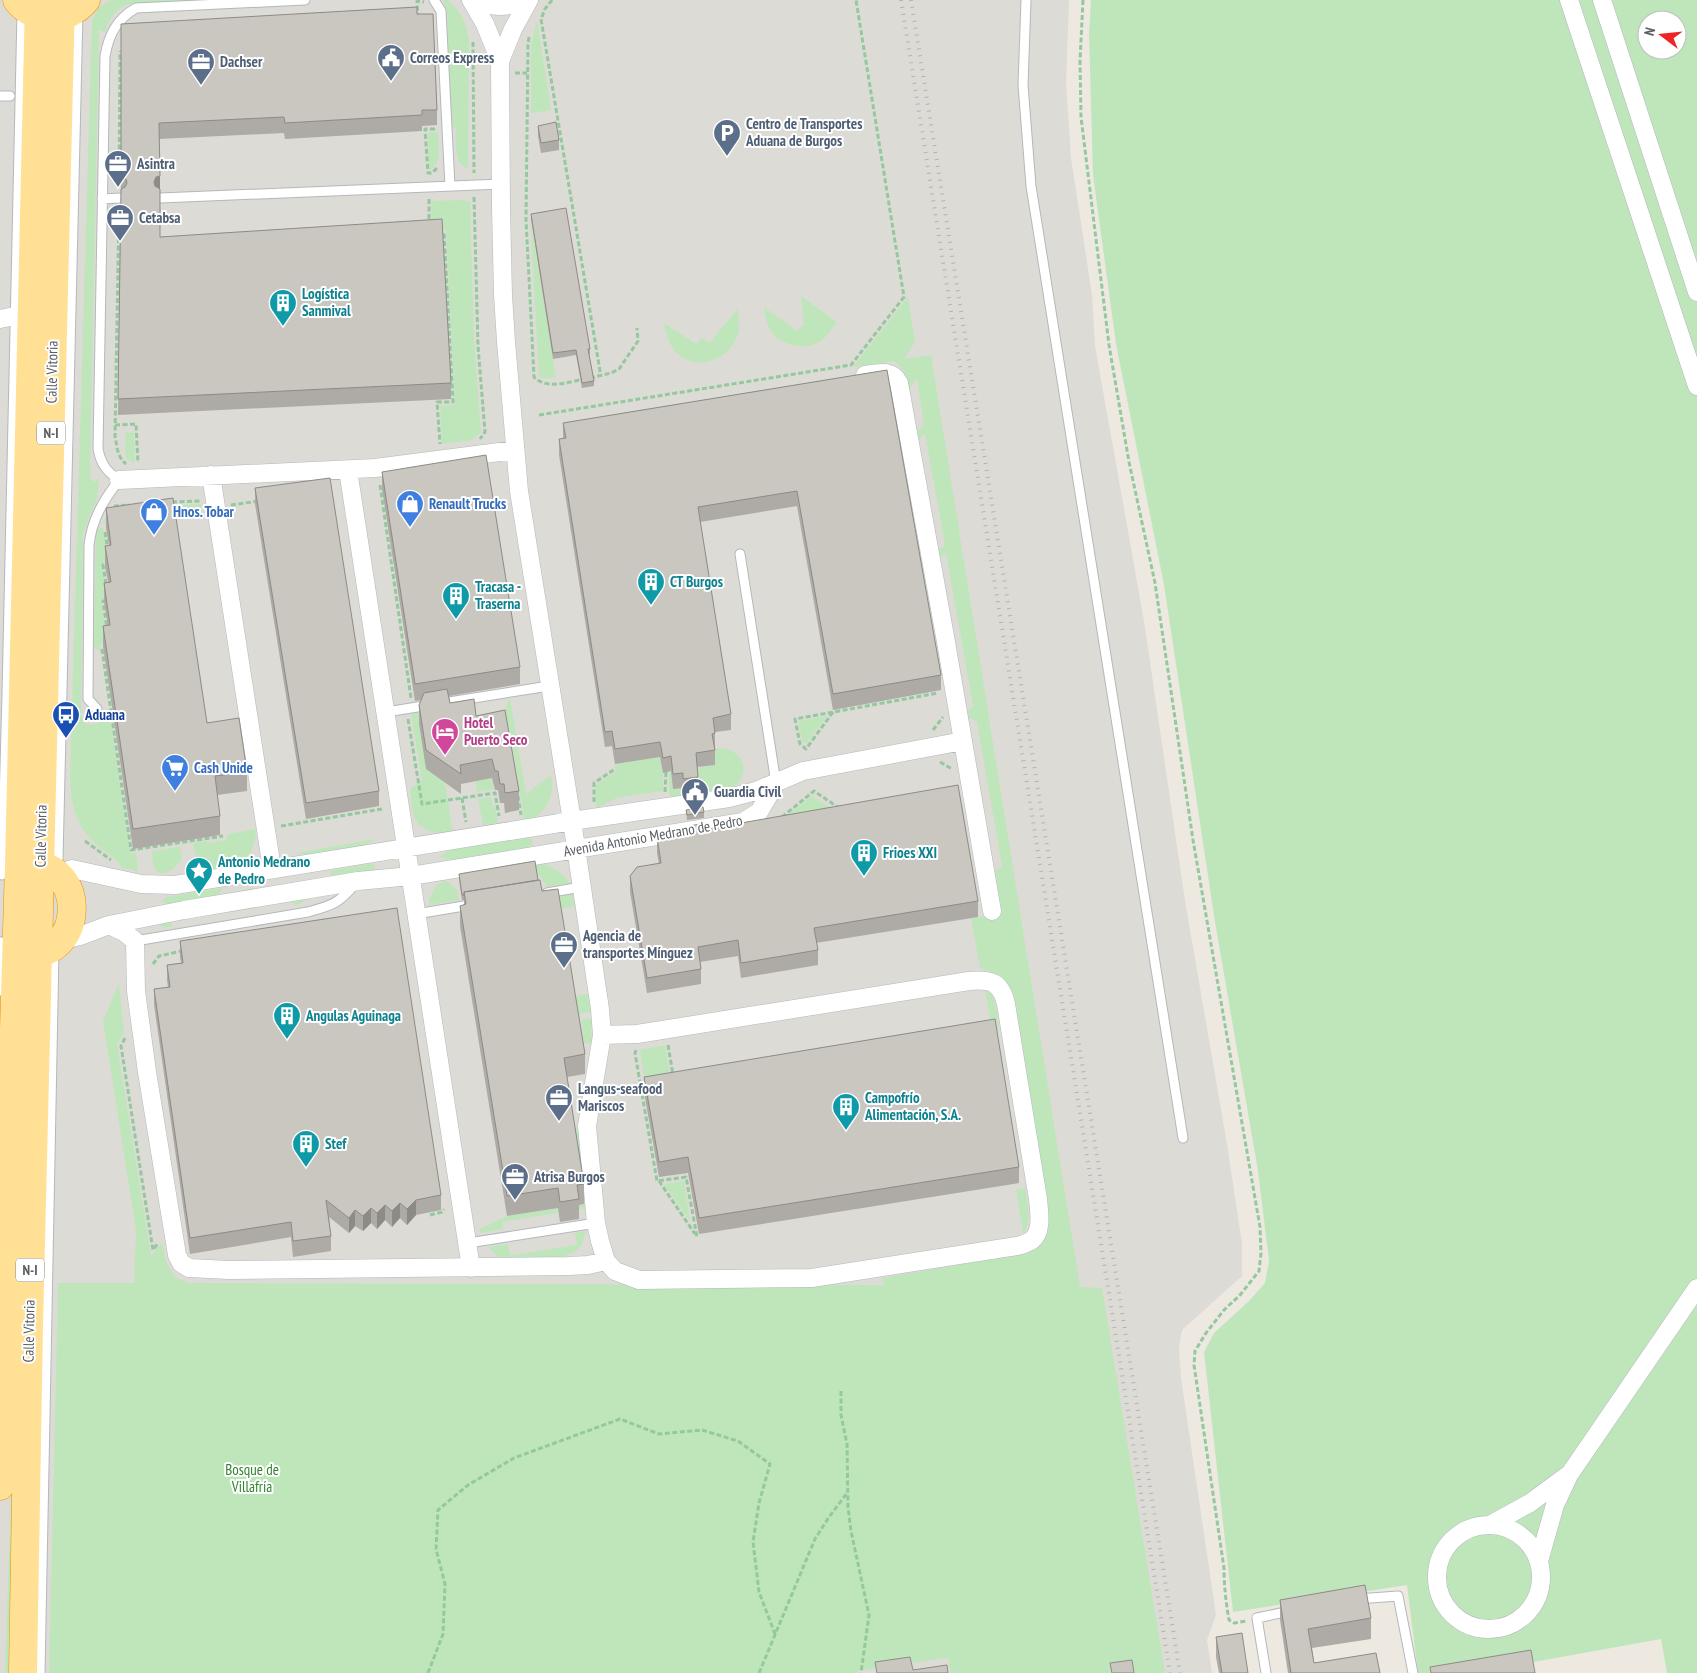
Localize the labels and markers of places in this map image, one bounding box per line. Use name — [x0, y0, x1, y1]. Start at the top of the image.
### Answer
public building icon: Correos Express — [376, 43, 406, 82]
office icon: Dachser — [186, 47, 216, 86]
place label: Correos Express — [410, 48, 494, 67]
place label: Dachser — [220, 52, 263, 71]
place label: Centro de Transportes Aduana de Burgos — [745, 114, 862, 150]
parking icon: Centro de Transportes Aduana de Burgos — [712, 118, 742, 157]
office icon: Asintra — [103, 149, 133, 188]
place label: Asintra — [136, 154, 175, 173]
office icon: Cetabsa — [105, 203, 135, 242]
place label: Cetabsa — [139, 208, 181, 227]
place label: Logística Sanmival — [302, 284, 351, 320]
building icon: Logística Sanmival — [268, 288, 298, 327]
shop icon: Renault Trucks — [395, 489, 425, 528]
place label: Renault Trucks — [429, 494, 506, 513]
shop icon: Hnos. Tobar — [139, 497, 169, 536]
place label: Hnos. Tobar — [173, 502, 235, 521]
building icon: CT Burgos — [636, 567, 666, 606]
place label: CT Burgos — [670, 572, 723, 591]
place label: Tracasa - Traserna — [475, 577, 521, 613]
building icon: Tracasa - Traserna — [441, 581, 471, 620]
bus stop icon: Aduana — [51, 700, 81, 739]
place label: Aduana — [84, 705, 125, 724]
place label: Hotel Puerto Seco — [464, 713, 528, 749]
hotel icon: Hotel Puerto Seco — [430, 717, 460, 756]
supermarket icon: Cash Unide — [160, 753, 190, 792]
place label: Cash Unide — [194, 758, 253, 777]
public building icon: Guardia Civil — [680, 777, 710, 816]
place label: Guardia Civil — [714, 782, 782, 801]
building icon: Frioes XXI — [849, 838, 879, 877]
place label: Frioes XXI — [883, 843, 937, 862]
place label: Antonio Medrano de Pedro — [217, 852, 311, 888]
place icon: Antonio Medrano de Pedro — [184, 856, 214, 895]
place label: Agencia de transportes Mínguez — [582, 926, 693, 962]
office icon: Agencia de transportes Mínguez — [549, 930, 579, 969]
building icon: Angulas Aguinaga — [272, 1001, 302, 1040]
place label: Angulas Aguinaga — [305, 1006, 401, 1025]
place label: Langus-seafood Mariscos — [578, 1079, 663, 1115]
office icon: Langus-seafood Mariscos — [544, 1083, 574, 1122]
place label: Campofrío Alimentación, S.A. — [864, 1088, 961, 1124]
building icon: Campofrío Alimentación, S.A. — [831, 1092, 861, 1131]
building icon: Stef — [291, 1129, 321, 1168]
place label: Stef — [325, 1134, 347, 1153]
office icon: Atrisa Burgos — [500, 1162, 530, 1201]
place label: Atrisa Burgos — [533, 1167, 605, 1186]

